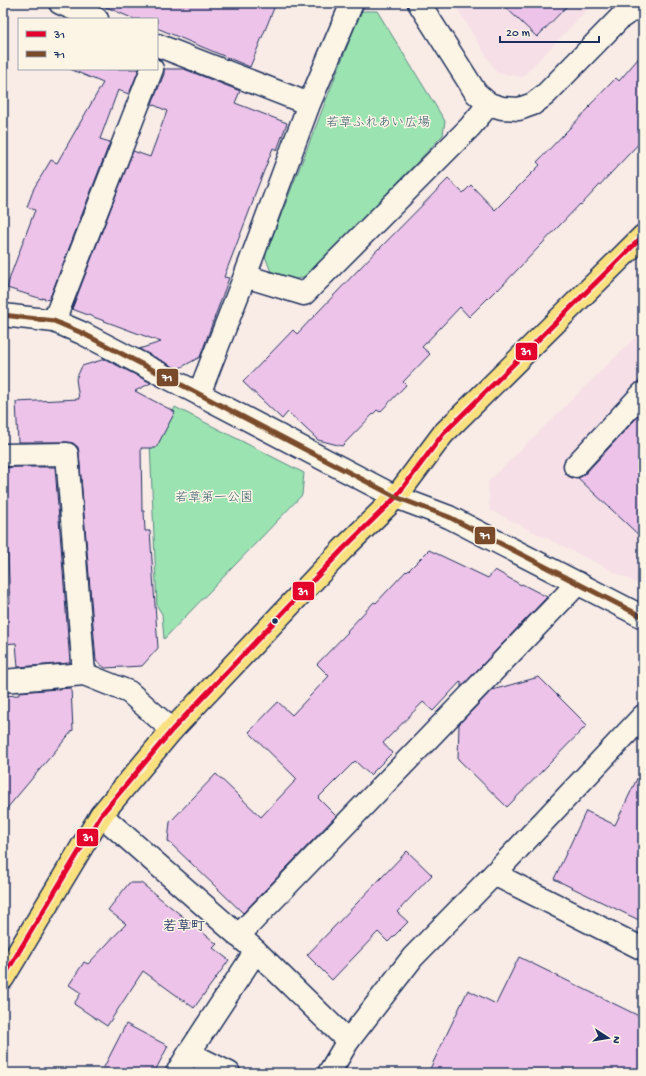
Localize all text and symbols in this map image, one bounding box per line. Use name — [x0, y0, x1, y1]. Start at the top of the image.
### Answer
legend — [18, 18, 158, 70]
scale bar — [500, 18, 599, 44]
text: 20 m — [506, 27, 531, 41]
text: 31 — [53, 29, 65, 43]
text: 71 — [53, 49, 65, 63]
park label: 若草ふれあい広場 — [326, 115, 430, 131]
line badge: 31 — [515, 342, 538, 361]
text: 31 — [520, 347, 531, 359]
line badge: 71 — [156, 368, 179, 387]
text: 71 — [161, 373, 172, 385]
park label: 若草第一公園 — [175, 490, 253, 506]
line badge: 71 — [474, 526, 496, 545]
text: 71 — [479, 531, 490, 543]
line badge: 31 — [292, 581, 315, 601]
text: 31 — [297, 587, 308, 599]
unlabelled marker — [270, 616, 280, 626]
line badge: 31 — [76, 828, 99, 847]
text: 31 — [82, 833, 93, 845]
district label: 若草町 — [163, 918, 205, 936]
north arrow — [588, 1018, 628, 1058]
text: N — [609, 1035, 622, 1044]

